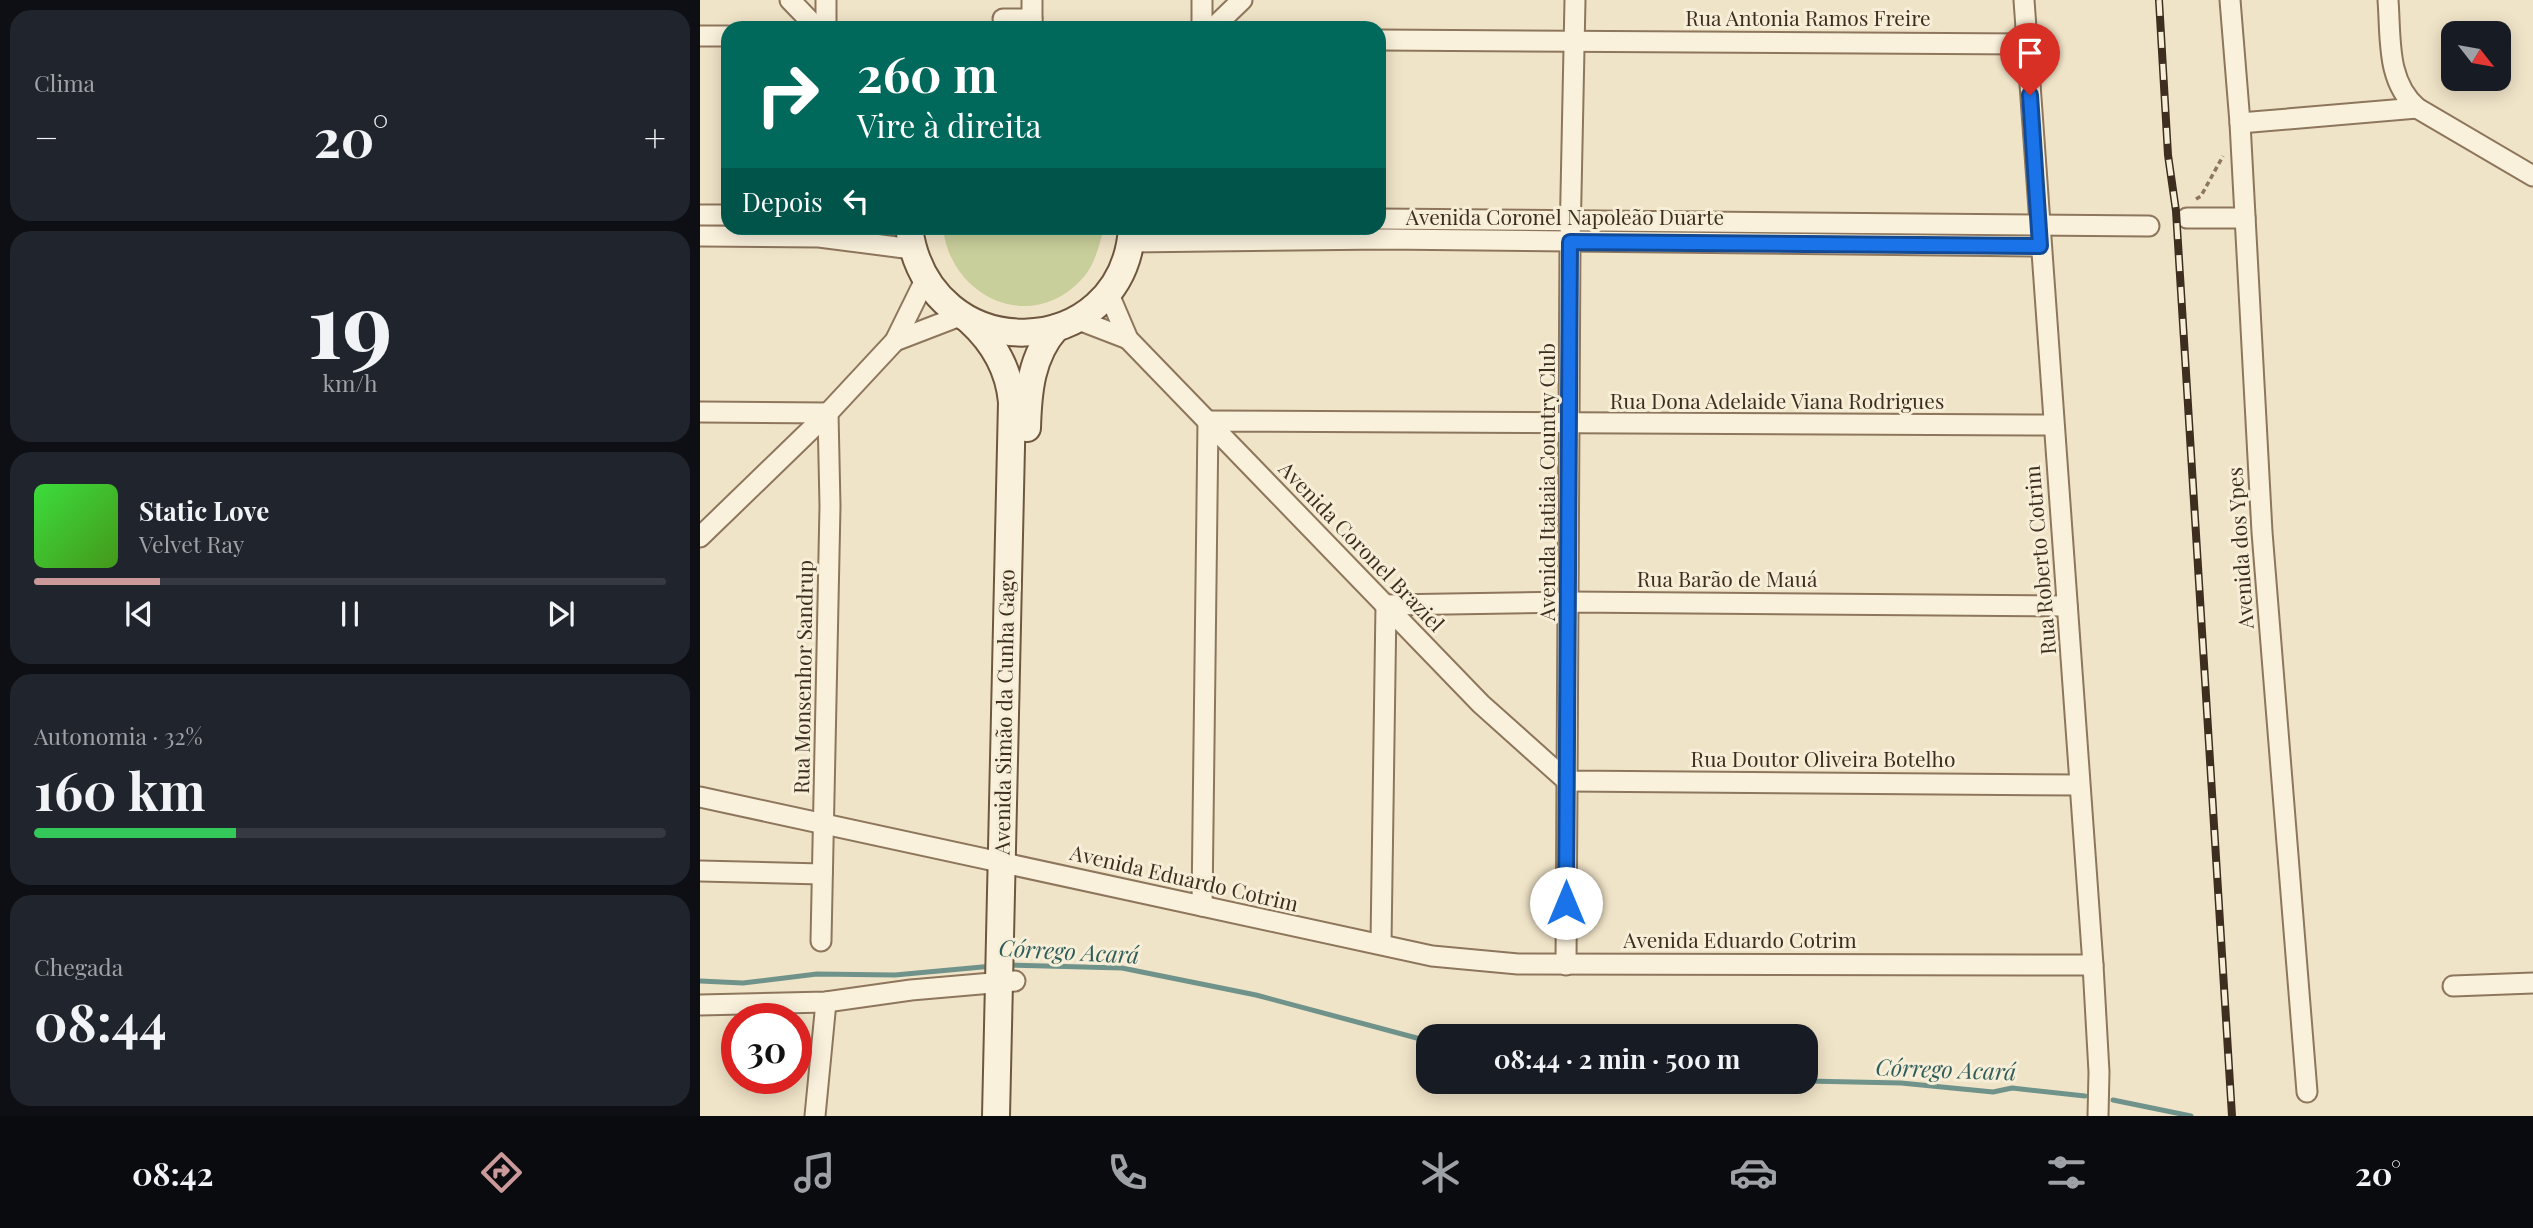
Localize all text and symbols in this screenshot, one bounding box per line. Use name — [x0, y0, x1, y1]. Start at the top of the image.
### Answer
street label: Rua Antonia Ramos Freire — [1685, 3, 1931, 31]
north arrow — [2441, 21, 2511, 91]
map controls — [2441, 21, 2511, 91]
pin — [2000, 23, 2060, 95]
icon: arrive — [2011, 34, 2049, 72]
text: 260 m — [857, 40, 997, 105]
icon: right — [742, 49, 833, 140]
text: Clima — [34, 67, 95, 98]
text: 20° — [314, 102, 389, 171]
text: Vire à direita — [857, 103, 1041, 146]
text: − — [34, 111, 59, 162]
text: + — [644, 111, 666, 162]
icon: left — [837, 182, 875, 220]
text: Depois — [742, 184, 823, 219]
street label: Avenida Coronel Napoleão Duarte — [1405, 202, 1724, 230]
text: 19 — [307, 261, 393, 382]
street label: Avenida Itatiaia Country Club — [1532, 343, 1560, 622]
text: km/h — [322, 367, 378, 398]
street label: Rua Dona Adelaide Viana Rodrigues — [1610, 386, 1944, 414]
street label: Avenida Coronel Braziel — [1273, 454, 1451, 637]
street label: Rua Roberto Cotrim — [2017, 464, 2061, 656]
street label: Avenida dos Ypes — [2219, 466, 2259, 631]
text: Static Love — [139, 493, 269, 528]
text: Velvet Ray — [139, 528, 244, 559]
street label: Rua Monsenhor Sandrup — [786, 560, 818, 794]
street label: Rua Barão de Mauá — [1637, 564, 1818, 592]
street label: Avenida Simão da Cunha Gago — [986, 569, 1019, 856]
icon: previous — [120, 595, 158, 633]
icon: pause — [331, 595, 369, 633]
icon: next — [542, 595, 580, 633]
text: Autonomia · 32% — [34, 720, 203, 751]
street label: Rua Doutor Oliveira Botelho — [1691, 744, 1955, 772]
text: 160 km — [34, 755, 206, 824]
street label: Avenida Eduardo Cotrim — [1067, 837, 1302, 917]
position arrow — [1529, 866, 1603, 940]
street label: Avenida Eduardo Cotrim — [1622, 925, 1857, 953]
water label: Córrego Acará — [998, 931, 1140, 970]
text: Chegada — [34, 951, 123, 982]
text: 08:44 — [34, 986, 167, 1055]
speed limit sign: 30 — [721, 1003, 812, 1094]
text: 08:44 · 2 min · 500 m — [1494, 1041, 1740, 1076]
water label: Córrego Acará — [1875, 1051, 2017, 1086]
icon: directions — [477, 1148, 526, 1197]
icon: music — [790, 1148, 839, 1197]
icon: phone — [1103, 1148, 1152, 1197]
icon: climate — [1416, 1148, 1465, 1197]
icon: car — [1729, 1148, 1778, 1197]
icon: filters — [2042, 1148, 2091, 1197]
text: 08:42 — [132, 1151, 213, 1194]
text: 20° — [2355, 1151, 2401, 1194]

